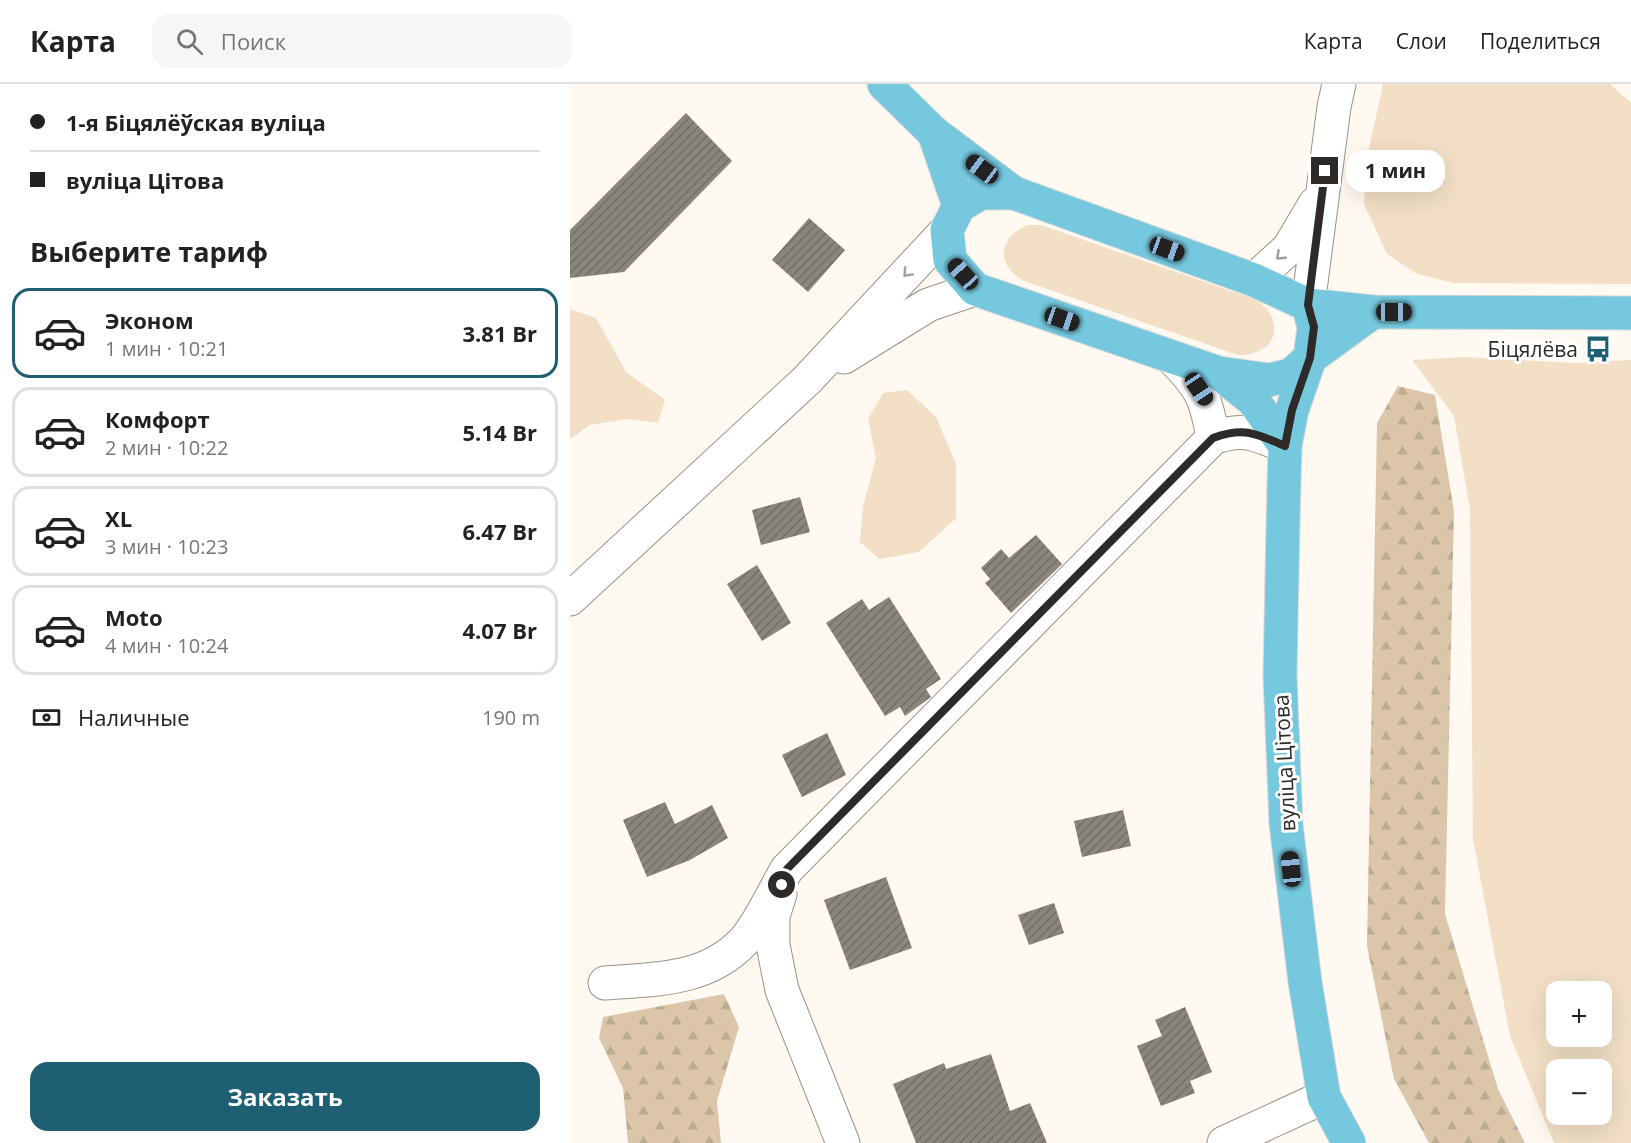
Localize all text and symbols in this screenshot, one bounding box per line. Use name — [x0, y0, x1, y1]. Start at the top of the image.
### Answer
search box — [152, 14, 572, 68]
text: Карта — [30, 22, 116, 60]
icon: search — [173, 25, 206, 58]
text: Поиск — [221, 26, 286, 56]
text: Карта — [1304, 27, 1363, 55]
text: Слои — [1396, 27, 1447, 55]
text: Поделиться — [1480, 27, 1601, 55]
text: 1-я Біцялёўская вуліца — [66, 107, 326, 137]
callout: 1 мин — [1346, 150, 1445, 192]
car — [962, 151, 1002, 187]
route end — [1311, 157, 1338, 184]
text: 1 мин — [1365, 157, 1426, 184]
text: вуліца Цітова — [66, 165, 224, 195]
text: Выберите тариф — [30, 233, 268, 270]
car — [1147, 234, 1187, 264]
one-way arrow — [1276, 249, 1287, 260]
car — [944, 255, 982, 293]
one-way arrow — [903, 266, 914, 277]
car — [1376, 303, 1412, 321]
text: Эконом — [105, 305, 194, 335]
car — [1042, 305, 1082, 333]
icon: car — [33, 306, 87, 360]
text: 3.81 Br — [463, 318, 537, 348]
bus stop icon: Біцялёва — [1583, 334, 1613, 364]
text: 1 мин · 10:21 — [105, 335, 228, 362]
place label: Біцялёва — [1488, 335, 1578, 363]
car — [1181, 369, 1217, 409]
text: Комфорт — [105, 404, 210, 434]
icon: car — [33, 405, 87, 459]
text: 5.14 Br — [463, 417, 537, 447]
text: 2 мин · 10:22 — [105, 434, 228, 461]
text: XL — [105, 503, 132, 533]
icon: car — [33, 504, 87, 558]
text: 6.47 Br — [463, 516, 537, 546]
text: 3 мин · 10:23 — [105, 533, 228, 560]
text: Moto — [105, 602, 163, 632]
icon: car — [33, 603, 87, 657]
text: 4.07 Br — [463, 615, 537, 645]
text: 4 мин · 10:24 — [105, 632, 228, 659]
street label: вуліца Цітова — [1266, 694, 1302, 832]
icon: cash — [30, 701, 63, 734]
text: Наличные — [78, 702, 190, 732]
text: 190 m — [482, 704, 540, 731]
car — [1280, 850, 1302, 888]
route start — [768, 871, 795, 898]
map controls — [1546, 981, 1612, 1125]
button: + — [1546, 981, 1612, 1047]
button: − — [1546, 1059, 1612, 1125]
button: Заказать — [30, 1062, 540, 1131]

